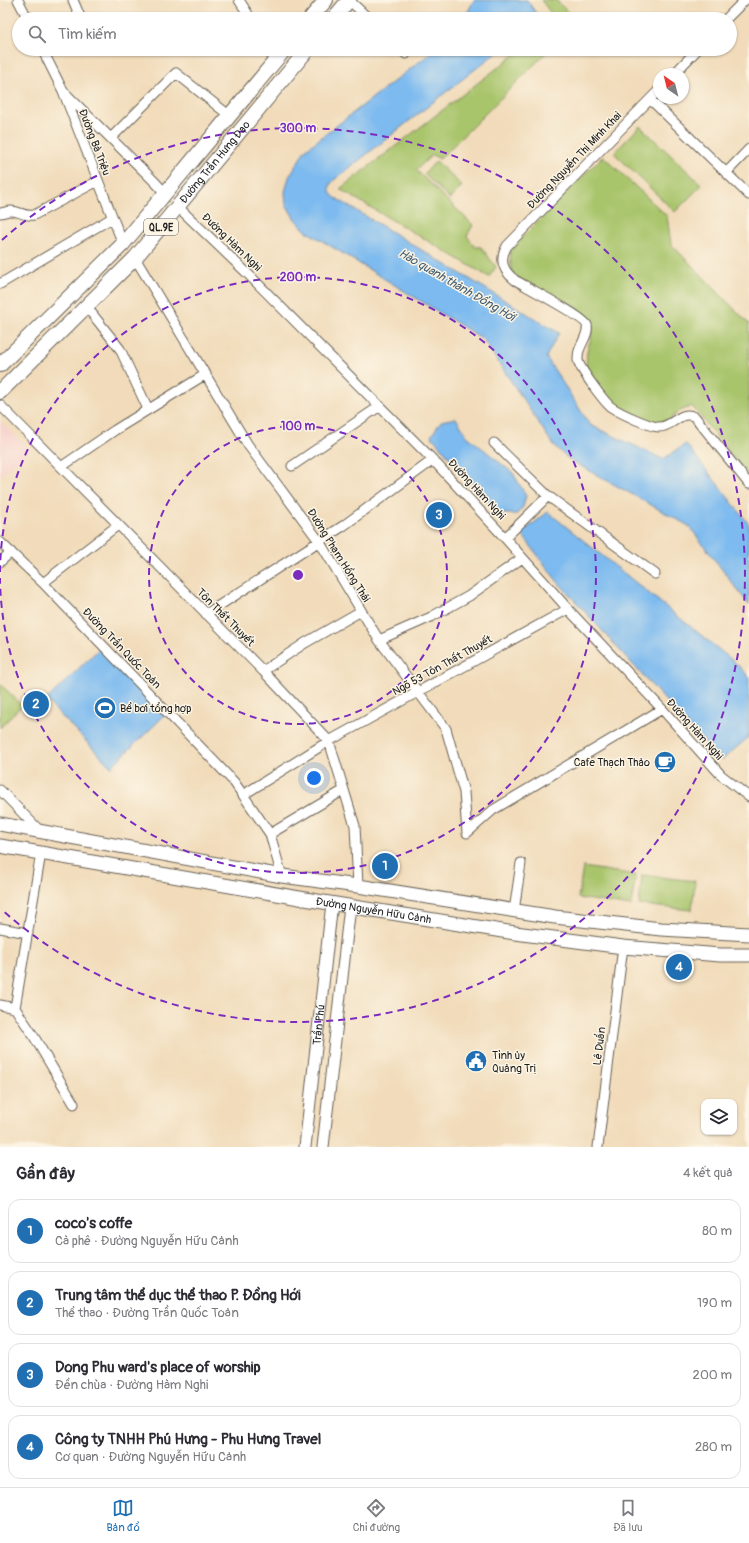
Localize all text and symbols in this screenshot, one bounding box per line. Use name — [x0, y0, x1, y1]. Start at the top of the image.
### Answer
search box — [12, 12, 737, 56]
icon: search — [26, 23, 48, 45]
text: Tìm kiếm — [58, 25, 117, 44]
north arrow — [653, 68, 689, 104]
street label: Đường Bà Triệu — [76, 107, 113, 177]
street label: Đường Nguyễn Thị Minh Khai — [524, 108, 624, 212]
street label: Đường Trần Hưng Đạo — [177, 118, 253, 206]
text: 300 m — [280, 121, 317, 136]
street label: Đường Hàm Nghi — [199, 211, 264, 274]
road number: QL.9E — [144, 219, 178, 235]
water label: Hào quanh thành Đồng Hới — [396, 245, 520, 326]
text: 200 m — [280, 270, 317, 285]
text: 100 m — [281, 419, 316, 434]
street label: Đường Hàm Nghi — [445, 456, 508, 522]
pin: 3 — [426, 500, 452, 530]
street label: Đường Phạm Hồng Thái — [304, 506, 373, 604]
centre of rings — [291, 568, 305, 582]
street label: Tôn Thất Thuyết — [194, 586, 258, 649]
street label: Đường Trần Quốc Toản — [80, 605, 164, 691]
street label: Ngõ 53 Tôn Thất Thuyết — [390, 632, 495, 698]
pin: 2 — [23, 689, 49, 719]
sports icon: Bể bơi tổng hợp — [92, 695, 118, 721]
street label: Đường Hàm Nghi — [664, 696, 726, 763]
place label: Bể bơi tổng hợp — [120, 702, 191, 715]
cafe icon: Cafe Thạch Thảo — [652, 749, 678, 775]
place label: Cafe Thạch Thảo — [574, 756, 650, 769]
your location — [304, 768, 324, 788]
pin: 1 — [372, 851, 398, 881]
street label: Đường Nguyễn Hữu Cảnh — [315, 895, 432, 926]
pin: 4 — [666, 952, 692, 982]
street label: Trần Phú — [310, 1004, 328, 1046]
street label: Lê Duẩn — [590, 1026, 608, 1066]
public building icon: Tỉnh ủy Quảng Trị — [463, 1048, 489, 1074]
place label: Tỉnh ủy Quảng Trị — [492, 1049, 536, 1075]
map controls — [701, 1099, 737, 1135]
button: layers — [701, 1099, 737, 1135]
text: Gần đây — [16, 1163, 75, 1184]
text: 4 kết quả — [683, 1165, 733, 1181]
text: coco's coffe — [55, 1214, 132, 1233]
text: 1 — [27, 1223, 33, 1239]
text: 80 m — [702, 1223, 732, 1239]
text: Cà phê · Đường Nguyễn Hữu Cảnh — [55, 1233, 239, 1249]
text: Trung tâm thể dục thể thao P. Đồng Hới — [55, 1286, 301, 1305]
text: 2 — [26, 1295, 34, 1311]
text: 190 m — [697, 1295, 732, 1311]
text: Thể thao · Đường Trần Quốc Toản — [55, 1305, 239, 1321]
text: Dong Phu ward's place of worship — [55, 1358, 261, 1377]
text: 3 — [26, 1367, 34, 1383]
text: 200 m — [693, 1367, 732, 1383]
text: Đền chùa · Đường Hàm Nghi — [55, 1377, 208, 1393]
text: Công ty TNHH Phú Hưng - Phu Hưng Travel — [55, 1430, 321, 1449]
text: 4 — [26, 1439, 34, 1455]
text: 280 m — [695, 1439, 732, 1455]
text: Cơ quan · Đường Nguyễn Hữu Cảnh — [55, 1449, 246, 1465]
tab: Bản đồ — [107, 1497, 140, 1534]
tab: Chỉ đường — [353, 1497, 400, 1534]
tab: Đã lưu — [613, 1497, 642, 1534]

